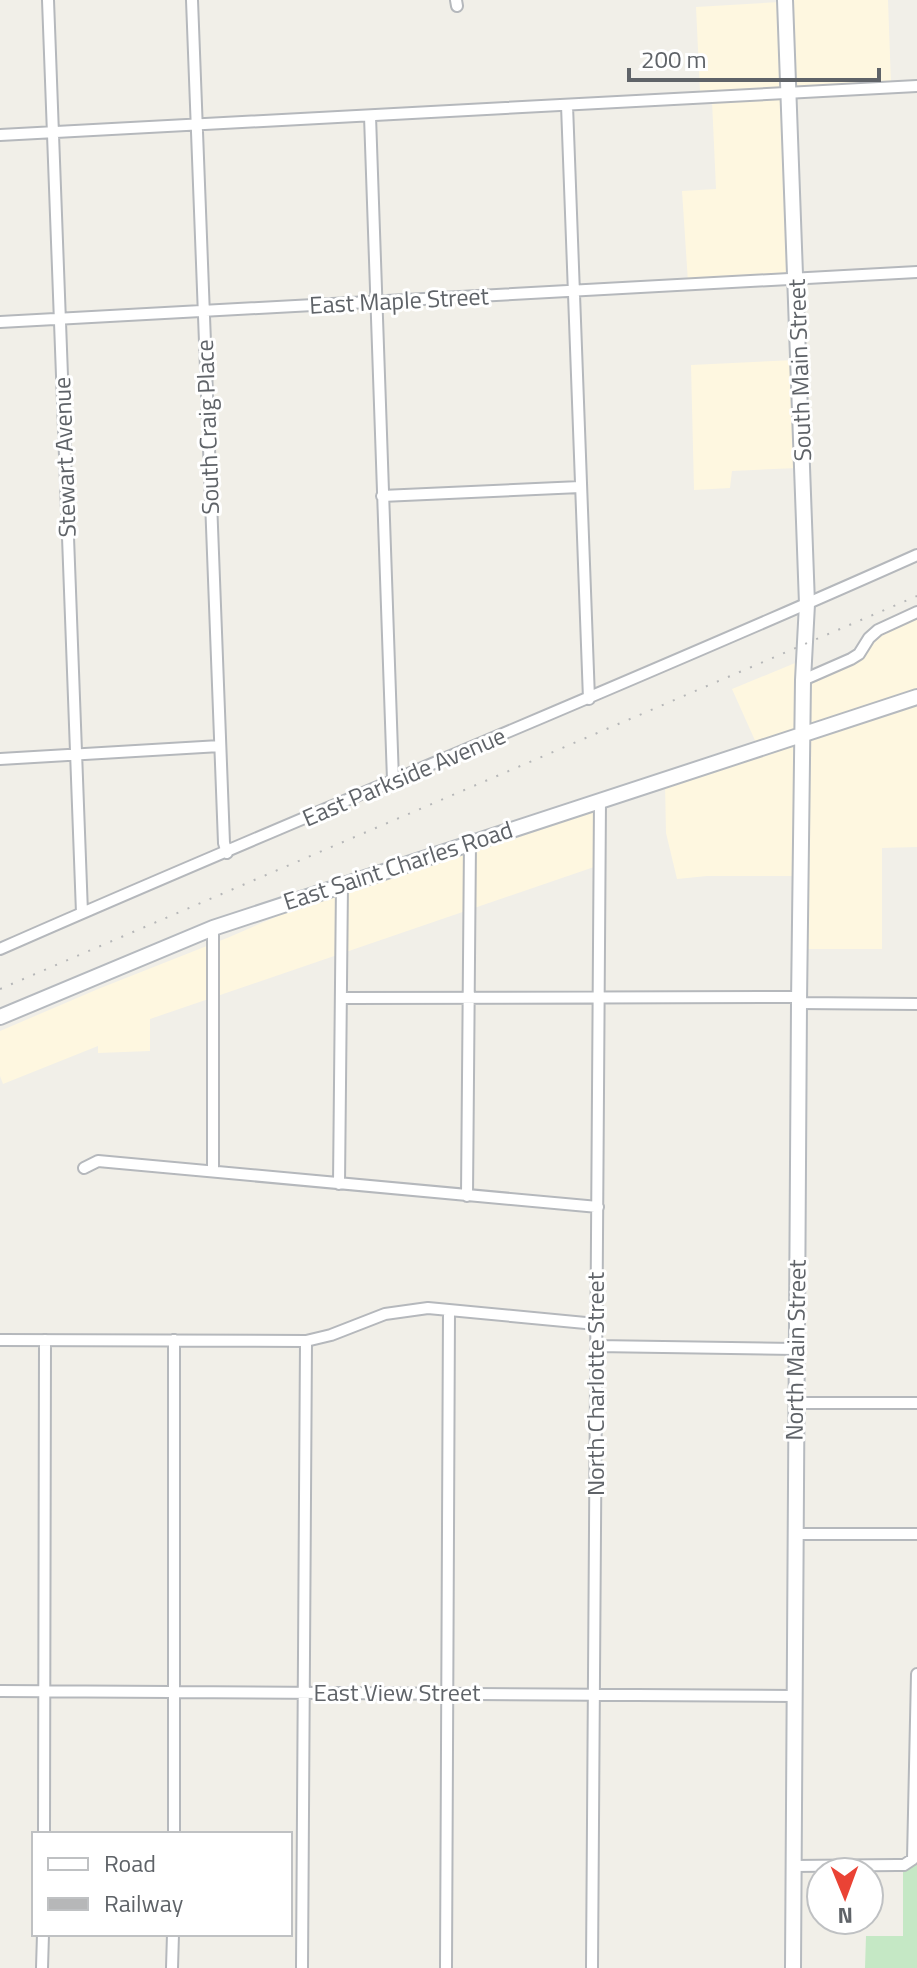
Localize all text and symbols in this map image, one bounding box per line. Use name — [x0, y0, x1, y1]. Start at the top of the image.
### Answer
scale bar — [629, 32, 879, 82]
text: 200 m — [641, 41, 707, 77]
street label: East Maple Street — [308, 277, 490, 323]
street label: South Main Street — [778, 278, 820, 462]
street label: South Craig Place — [186, 339, 228, 515]
street label: Stewart Avenue — [43, 376, 85, 538]
street label: East Parkside Avenue — [296, 717, 511, 835]
street label: East Saint Charles Road — [278, 811, 517, 919]
street label: North Main Street — [775, 1259, 815, 1441]
street label: North Charlotte Street — [577, 1271, 613, 1496]
street label: East View Street — [314, 1674, 481, 1710]
legend — [32, 1832, 292, 1936]
text: Road — [104, 1845, 156, 1881]
north arrow — [805, 1856, 885, 1936]
text: Railway — [104, 1885, 184, 1921]
text: N — [837, 1899, 853, 1933]

